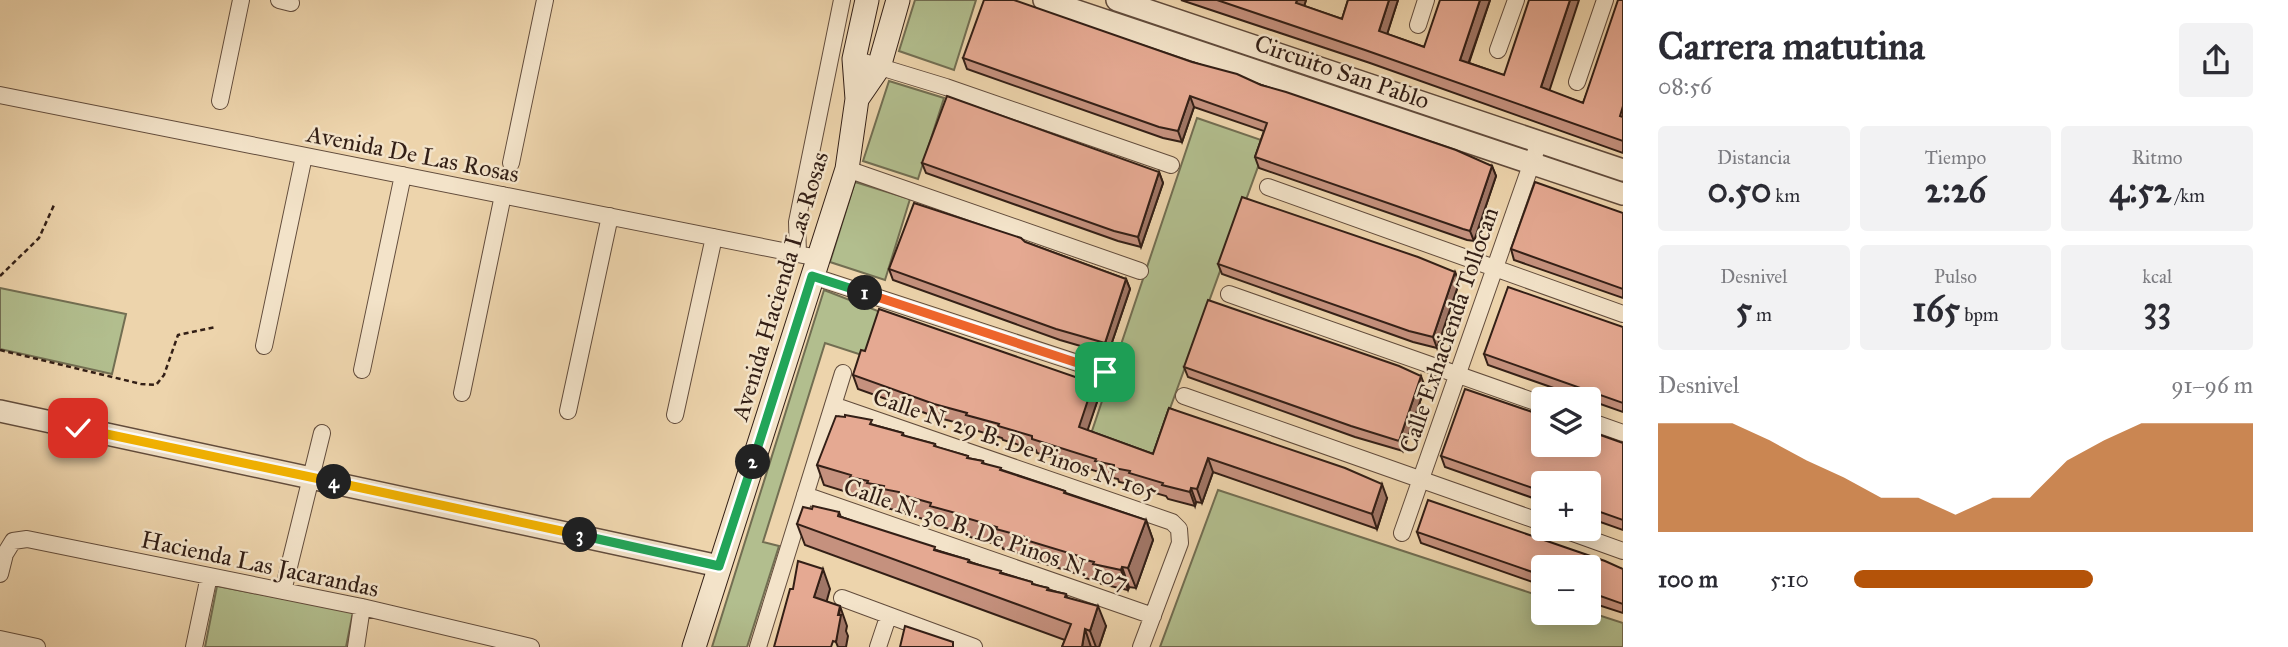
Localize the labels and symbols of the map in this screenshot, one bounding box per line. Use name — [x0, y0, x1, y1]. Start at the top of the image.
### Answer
street label: Circuito San Pablo — [1251, 28, 1433, 116]
street label: Avenida De Las Rosas — [303, 118, 522, 189]
street label: Avenida Hacienda Las Rosas — [725, 148, 835, 425]
street label: Calle Exhacienda Tollocan — [1393, 203, 1505, 457]
pin: 1 — [848, 276, 882, 310]
pin — [1075, 342, 1135, 402]
street label: Calle N. 29 B. De Pinos N. 105 — [869, 381, 1161, 507]
pin — [48, 398, 108, 458]
pin: 2 — [736, 444, 770, 480]
pin: 4 — [316, 464, 352, 500]
street label: Calle N. 30 B. De Pinos N. 107 — [840, 471, 1132, 597]
pin: 3 — [562, 518, 598, 552]
street label: Hacienda Las Jacarandas — [138, 524, 382, 604]

